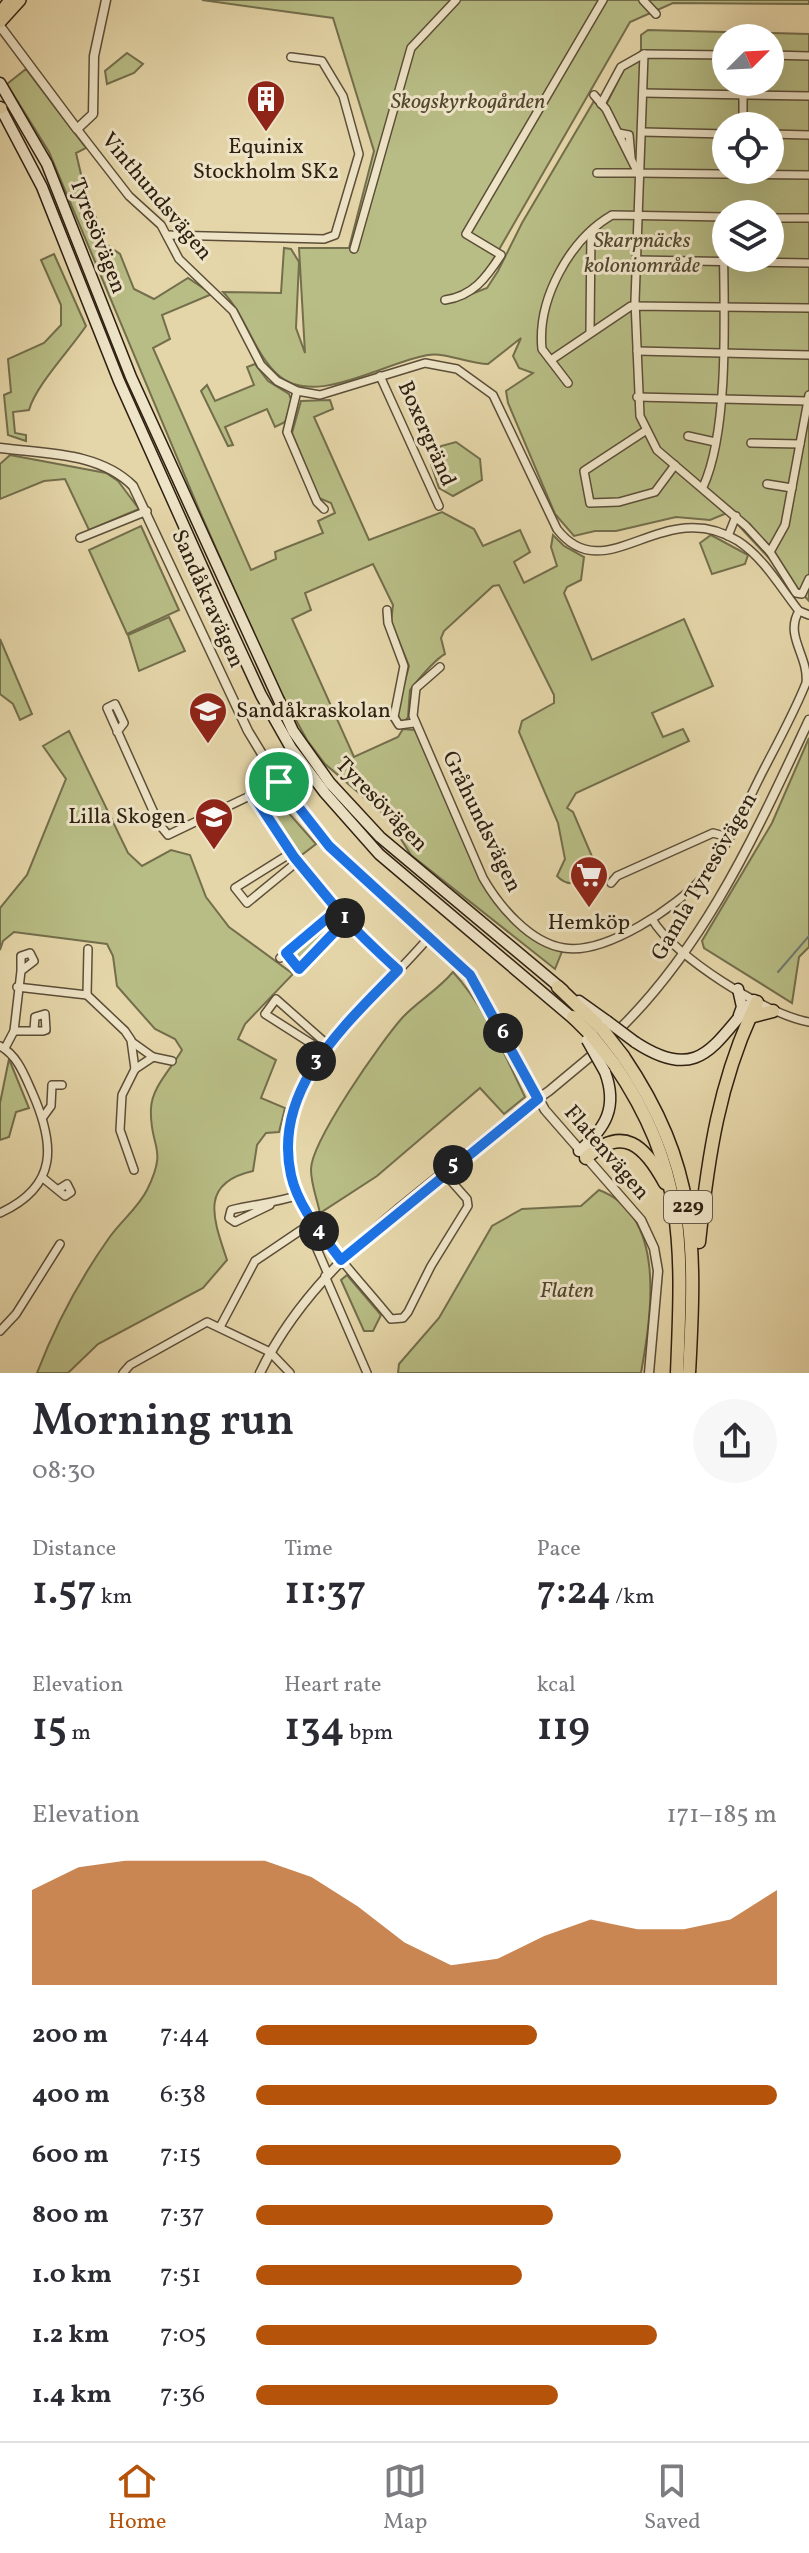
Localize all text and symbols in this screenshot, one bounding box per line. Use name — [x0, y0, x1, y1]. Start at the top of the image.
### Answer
north arrow — [712, 24, 784, 96]
map controls — [712, 24, 784, 272]
building icon: Equinix Stockholm SK2 — [245, 78, 287, 133]
park label: Skogskyrkogården — [391, 87, 545, 118]
button: locate — [712, 112, 784, 184]
street label: Vinthundsvägen — [93, 126, 219, 268]
place label: Equinix Stockholm SK2 — [193, 132, 339, 188]
street label: Tyresövägen — [61, 174, 133, 298]
button: layers — [712, 200, 784, 272]
park label: Skarpnäcks koloniområde — [584, 226, 700, 282]
street label: Boxergränd — [389, 376, 463, 492]
street label: Sandåkravägen — [163, 525, 251, 673]
school or university icon: Sandåkraskolan — [187, 690, 229, 745]
place label: Sandåkraskolan — [236, 696, 391, 727]
street label: Gråhundsvägen — [433, 746, 529, 898]
pin — [245, 748, 313, 816]
street label: Tyresövägen — [328, 750, 434, 860]
icon: arrive — [257, 760, 301, 804]
street label: Gamla Tyresövägen — [644, 787, 766, 967]
school or university icon: Lilla Skogen — [193, 796, 235, 851]
place label: Lilla Skogen — [68, 802, 186, 833]
supermarket icon: Hemköp — [568, 854, 610, 909]
pin: 1 — [325, 898, 365, 938]
text: 1 — [341, 902, 349, 933]
place label: Hemköp — [548, 908, 630, 939]
pin: 6 — [483, 1013, 523, 1053]
text: 6 — [497, 1017, 509, 1048]
pin: 3 — [296, 1041, 336, 1081]
text: 3 — [310, 1045, 322, 1076]
street label: Flatenvägen — [556, 1099, 656, 1207]
pin: 5 — [433, 1145, 473, 1185]
text: 5 — [448, 1149, 458, 1180]
road number: 229 — [664, 1191, 712, 1223]
pin: 4 — [299, 1211, 339, 1251]
text: 4 — [312, 1215, 326, 1246]
park label: Flaten — [540, 1276, 594, 1307]
text: Morning run — [32, 1392, 294, 1453]
button: share — [693, 1399, 777, 1483]
text: 08:30 — [32, 1453, 95, 1489]
text: Distance — [32, 1534, 116, 1565]
text: Time — [284, 1534, 333, 1565]
text: Pace — [537, 1534, 581, 1565]
text: 1.57 — [32, 1565, 96, 1621]
text: 11:37 — [284, 1565, 366, 1621]
text: 7:24 — [537, 1565, 611, 1621]
text: km — [96, 1582, 132, 1613]
text: /km — [611, 1582, 655, 1613]
text: Elevation — [32, 1670, 123, 1701]
text: Heart rate — [284, 1670, 381, 1701]
text: kcal — [537, 1670, 576, 1701]
text: 15 — [32, 1701, 67, 1757]
text: 134 — [284, 1701, 345, 1757]
text: 119 — [537, 1701, 590, 1757]
text: m — [67, 1718, 91, 1749]
text: bpm — [345, 1718, 393, 1749]
text: Elevation — [32, 1797, 140, 1833]
text: 171–185 m — [667, 1797, 777, 1833]
text: 200 m — [32, 2017, 108, 2053]
text: 7:44 — [160, 2017, 210, 2053]
text: 400 m — [32, 2077, 110, 2113]
text: 6:38 — [160, 2077, 206, 2113]
text: 600 m — [32, 2137, 109, 2173]
text: 7:15 — [160, 2137, 201, 2173]
text: 800 m — [32, 2197, 109, 2233]
text: 7:37 — [160, 2197, 205, 2233]
text: 1.0 km — [32, 2257, 112, 2293]
text: 7:51 — [160, 2257, 201, 2293]
text: 1.2 km — [32, 2317, 109, 2353]
text: 7:05 — [160, 2317, 207, 2353]
text: 1.4 km — [32, 2377, 112, 2413]
text: 7:36 — [160, 2377, 205, 2413]
tab: Home — [108, 2459, 167, 2538]
tab: Map — [383, 2459, 427, 2538]
tab: Saved — [644, 2459, 701, 2538]

